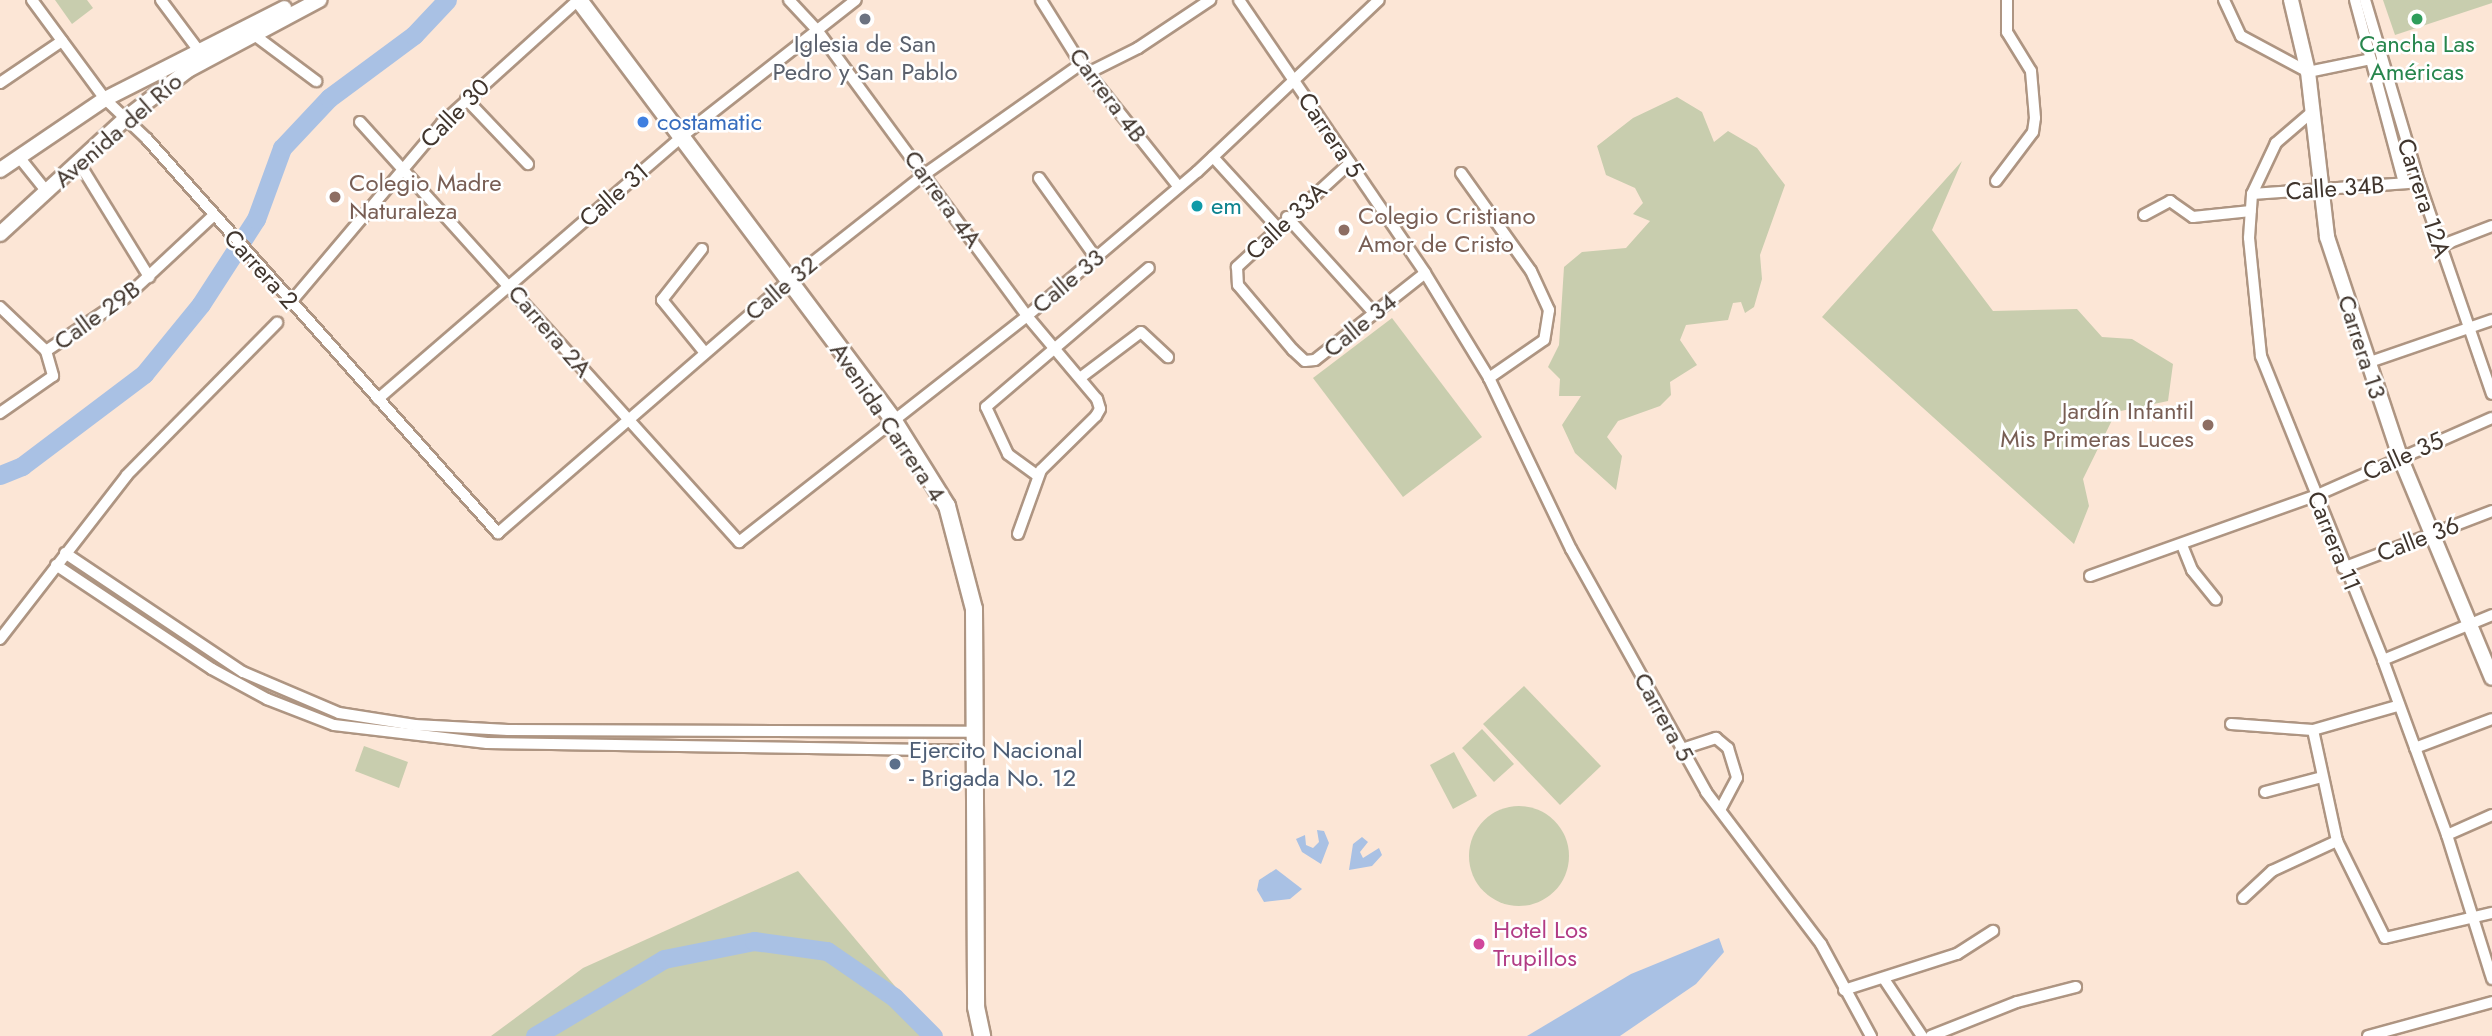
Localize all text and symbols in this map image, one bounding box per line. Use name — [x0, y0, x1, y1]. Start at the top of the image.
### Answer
marker: Iglesia de San Pedro y San Pablo — [857, 11, 873, 27]
marker: Cancha Las Américas — [2409, 11, 2425, 27]
place label: Iglesia de San Pedro y San Pablo — [772, 30, 958, 86]
place label: Cancha Las Américas — [2359, 30, 2475, 86]
street label: Carrera 4B — [1063, 42, 1153, 148]
street label: Avenida del Río — [48, 67, 188, 193]
street label: Calle 30 — [414, 72, 496, 154]
street label: Carrera 5 — [1292, 87, 1370, 183]
place label: costamatic — [657, 108, 762, 136]
marker: costamatic — [635, 114, 651, 130]
street label: Carrera 12A — [2391, 135, 2457, 261]
street label: Carrera 4A — [898, 145, 988, 253]
street label: Calle 31 — [573, 157, 655, 233]
place label: Colegio Madre Naturaleza — [349, 169, 502, 225]
street label: Calle 34B — [2285, 170, 2385, 206]
street label: Calle 33A — [1240, 176, 1332, 266]
marker: Colegio Madre Naturaleza — [327, 189, 343, 205]
place label: em — [1211, 192, 1242, 220]
marker: em — [1189, 198, 1205, 214]
place label: Colegio Cristiano Amor de Cristo — [1358, 202, 1535, 258]
marker: Colegio Cristiano Amor de Cristo — [1336, 222, 1352, 238]
street label: Carrera 2 — [218, 223, 304, 315]
street label: Calle 33 — [1026, 243, 1110, 319]
street label: Calle 32 — [739, 250, 823, 326]
street label: Calle 29B — [48, 274, 146, 356]
street label: Carrera 2A — [502, 279, 598, 383]
street label: Calle 34 — [1318, 287, 1402, 363]
street label: Carrera 13 — [2332, 292, 2392, 402]
street label: Avenida Carrera 4 — [824, 337, 952, 507]
place label: Jardín Infantil Mis Primeras Luces — [2000, 397, 2194, 453]
marker: Jardín Infantil Mis Primeras Luces — [2200, 417, 2216, 433]
street label: Calle 35 — [2358, 426, 2448, 486]
street label: Carrera 11 — [2301, 487, 2367, 595]
street label: Calle 36 — [2373, 510, 2463, 568]
street label: Carrera 5 — [1628, 668, 1700, 766]
place label: Ejercito Nacional - Brigada No. 12 — [909, 736, 1083, 792]
marker: Ejercito Nacional - Brigada No. 12 — [887, 756, 903, 772]
place label: Hotel Los Trupillos — [1493, 916, 1588, 972]
marker: Hotel Los Trupillos — [1471, 936, 1487, 952]

